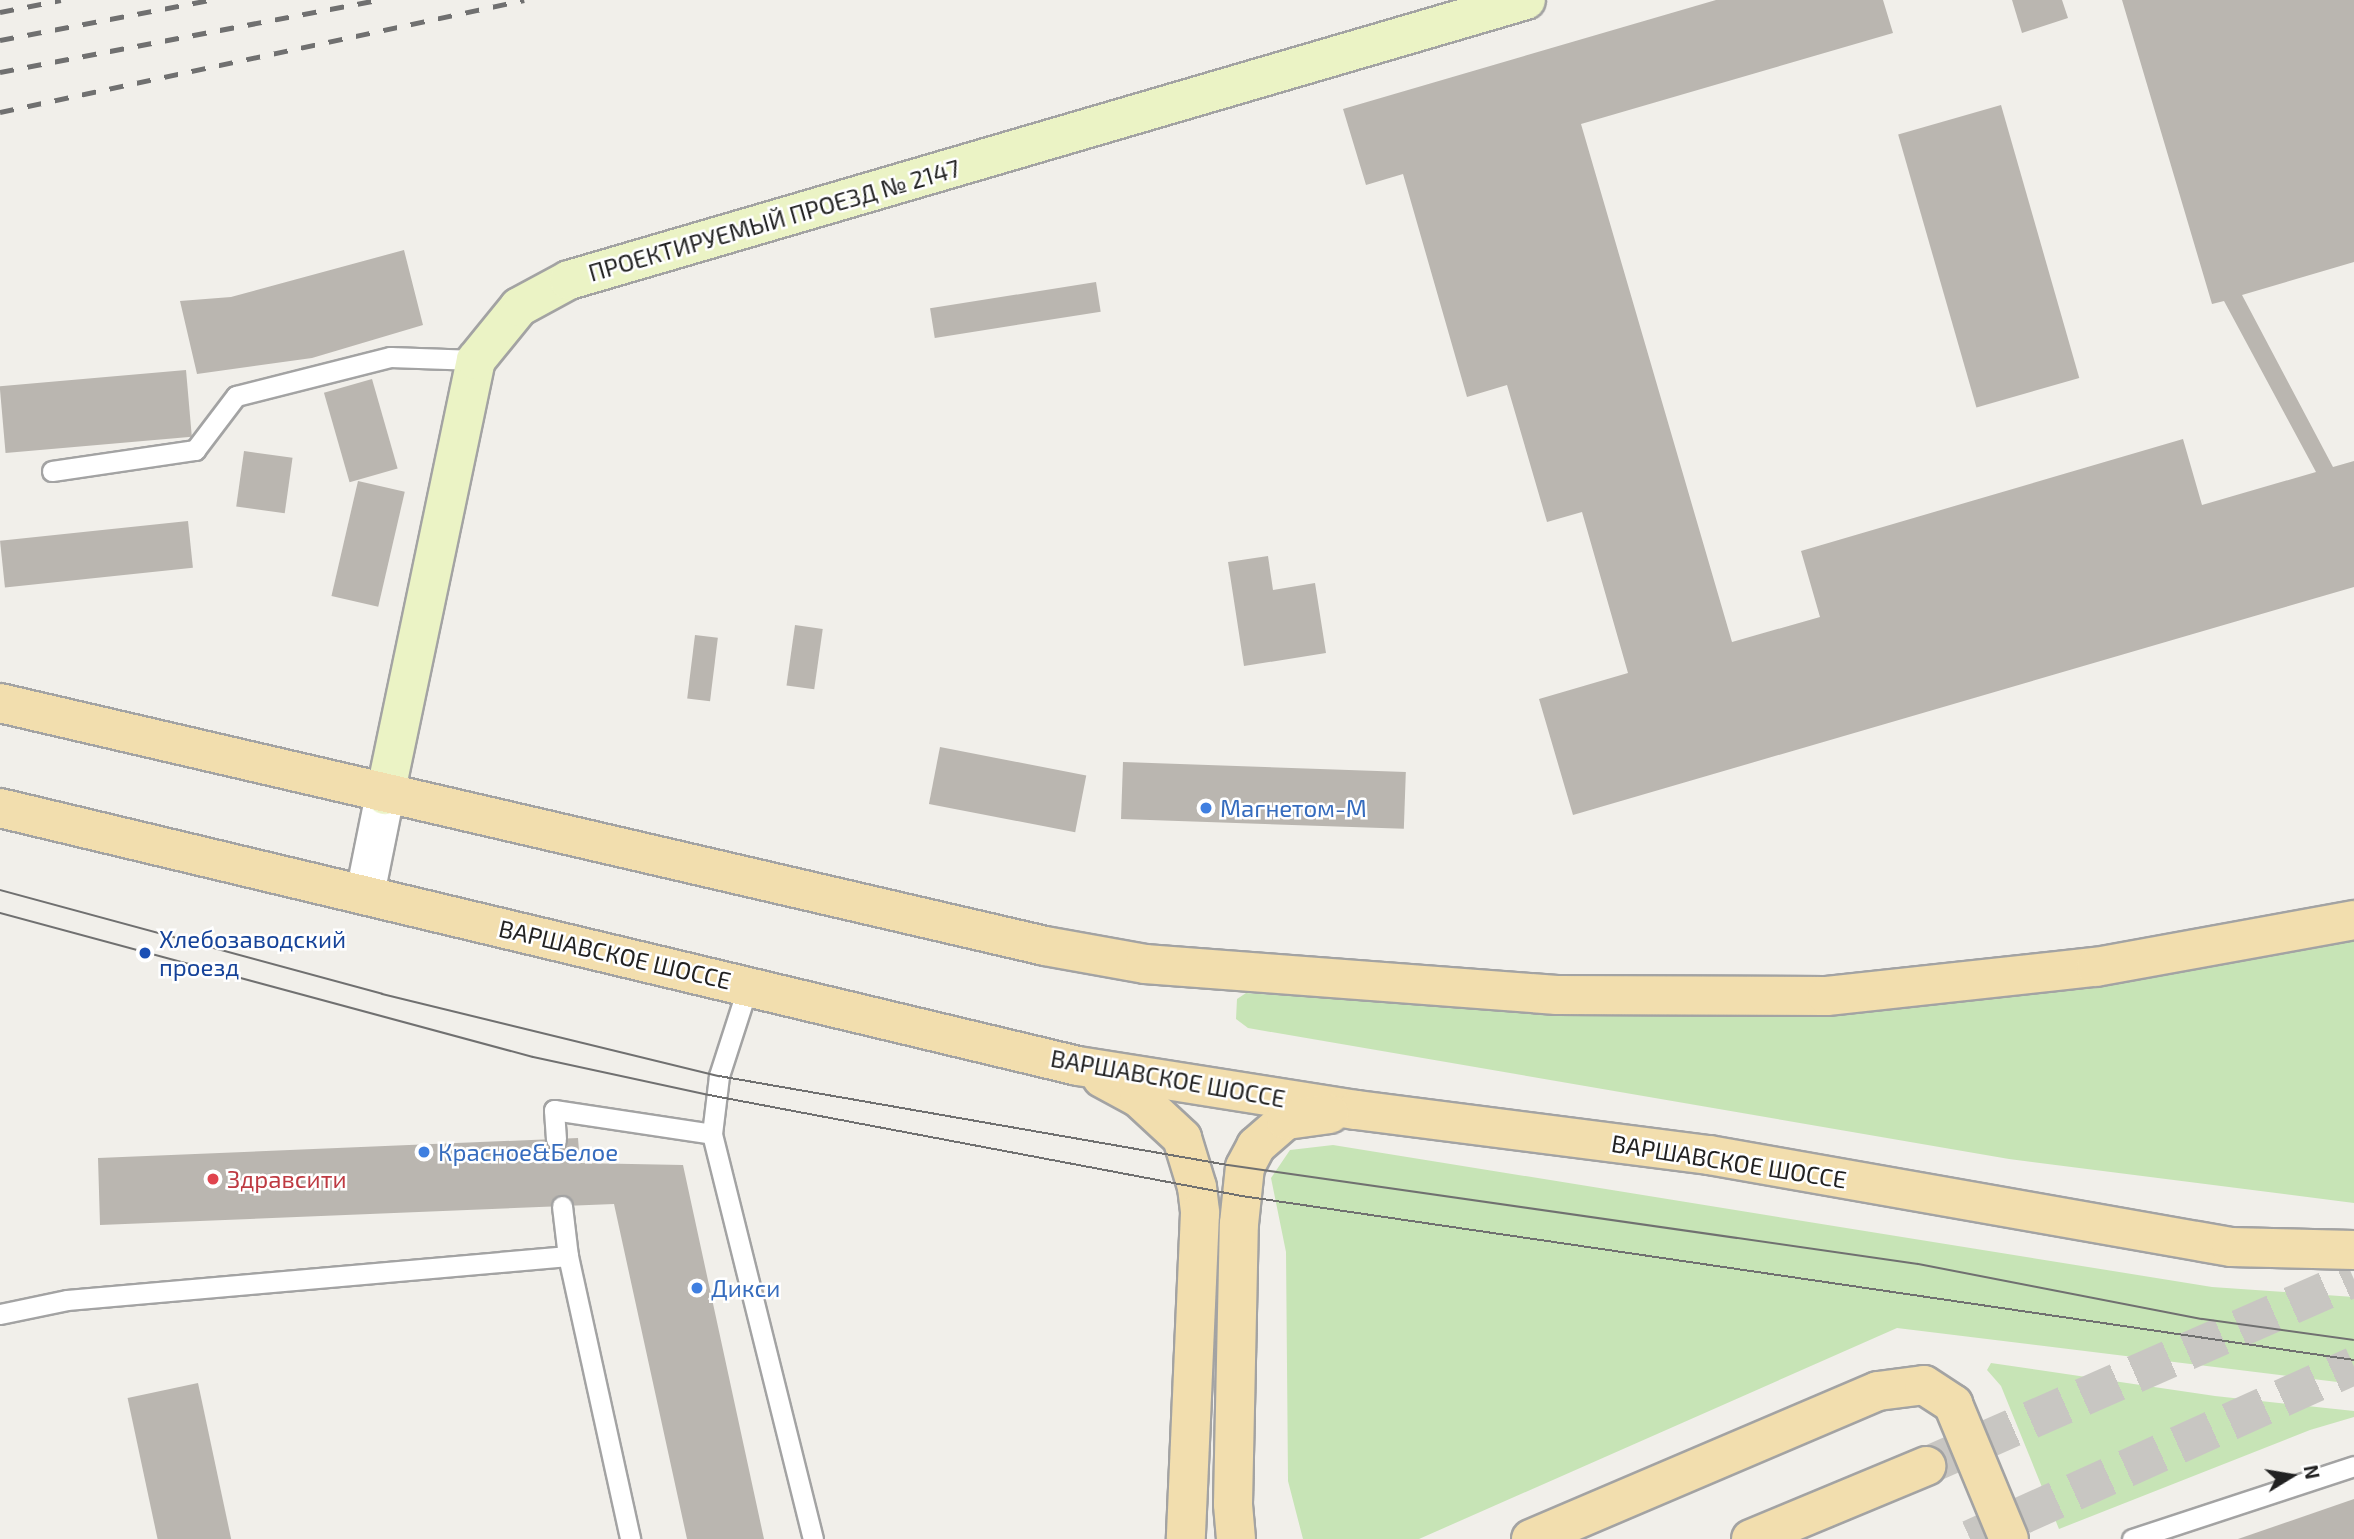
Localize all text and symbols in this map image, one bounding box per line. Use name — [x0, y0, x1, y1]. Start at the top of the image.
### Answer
street label: ПРОЕКТИРУЕМЫЙ ПРОЕЗД № 2147 — [585, 153, 963, 287]
place label: Магнетом-М — [1220, 794, 1367, 822]
marker: Магнетом-М — [1198, 800, 1214, 816]
street label: ВАРШАВСКОЕ ШОССЕ — [496, 913, 734, 995]
place label: Хлебозаводский проезд — [159, 925, 346, 981]
marker: Хлебозаводский проезд — [137, 945, 153, 961]
street label: ВАРШАВСКОЕ ШОССЕ — [1048, 1043, 1288, 1113]
street label: ВАРШАВСКОЕ ШОССЕ — [1609, 1128, 1849, 1194]
place label: Красное&Белое — [438, 1138, 618, 1166]
marker: Красное&Белое — [416, 1144, 432, 1160]
place label: Здравсити — [227, 1165, 347, 1193]
marker: Здравсити — [205, 1171, 221, 1187]
place label: Дикси — [711, 1274, 780, 1302]
marker: Дикси — [689, 1280, 705, 1296]
north arrow — [2256, 1441, 2326, 1511]
text: N — [2300, 1463, 2325, 1481]

